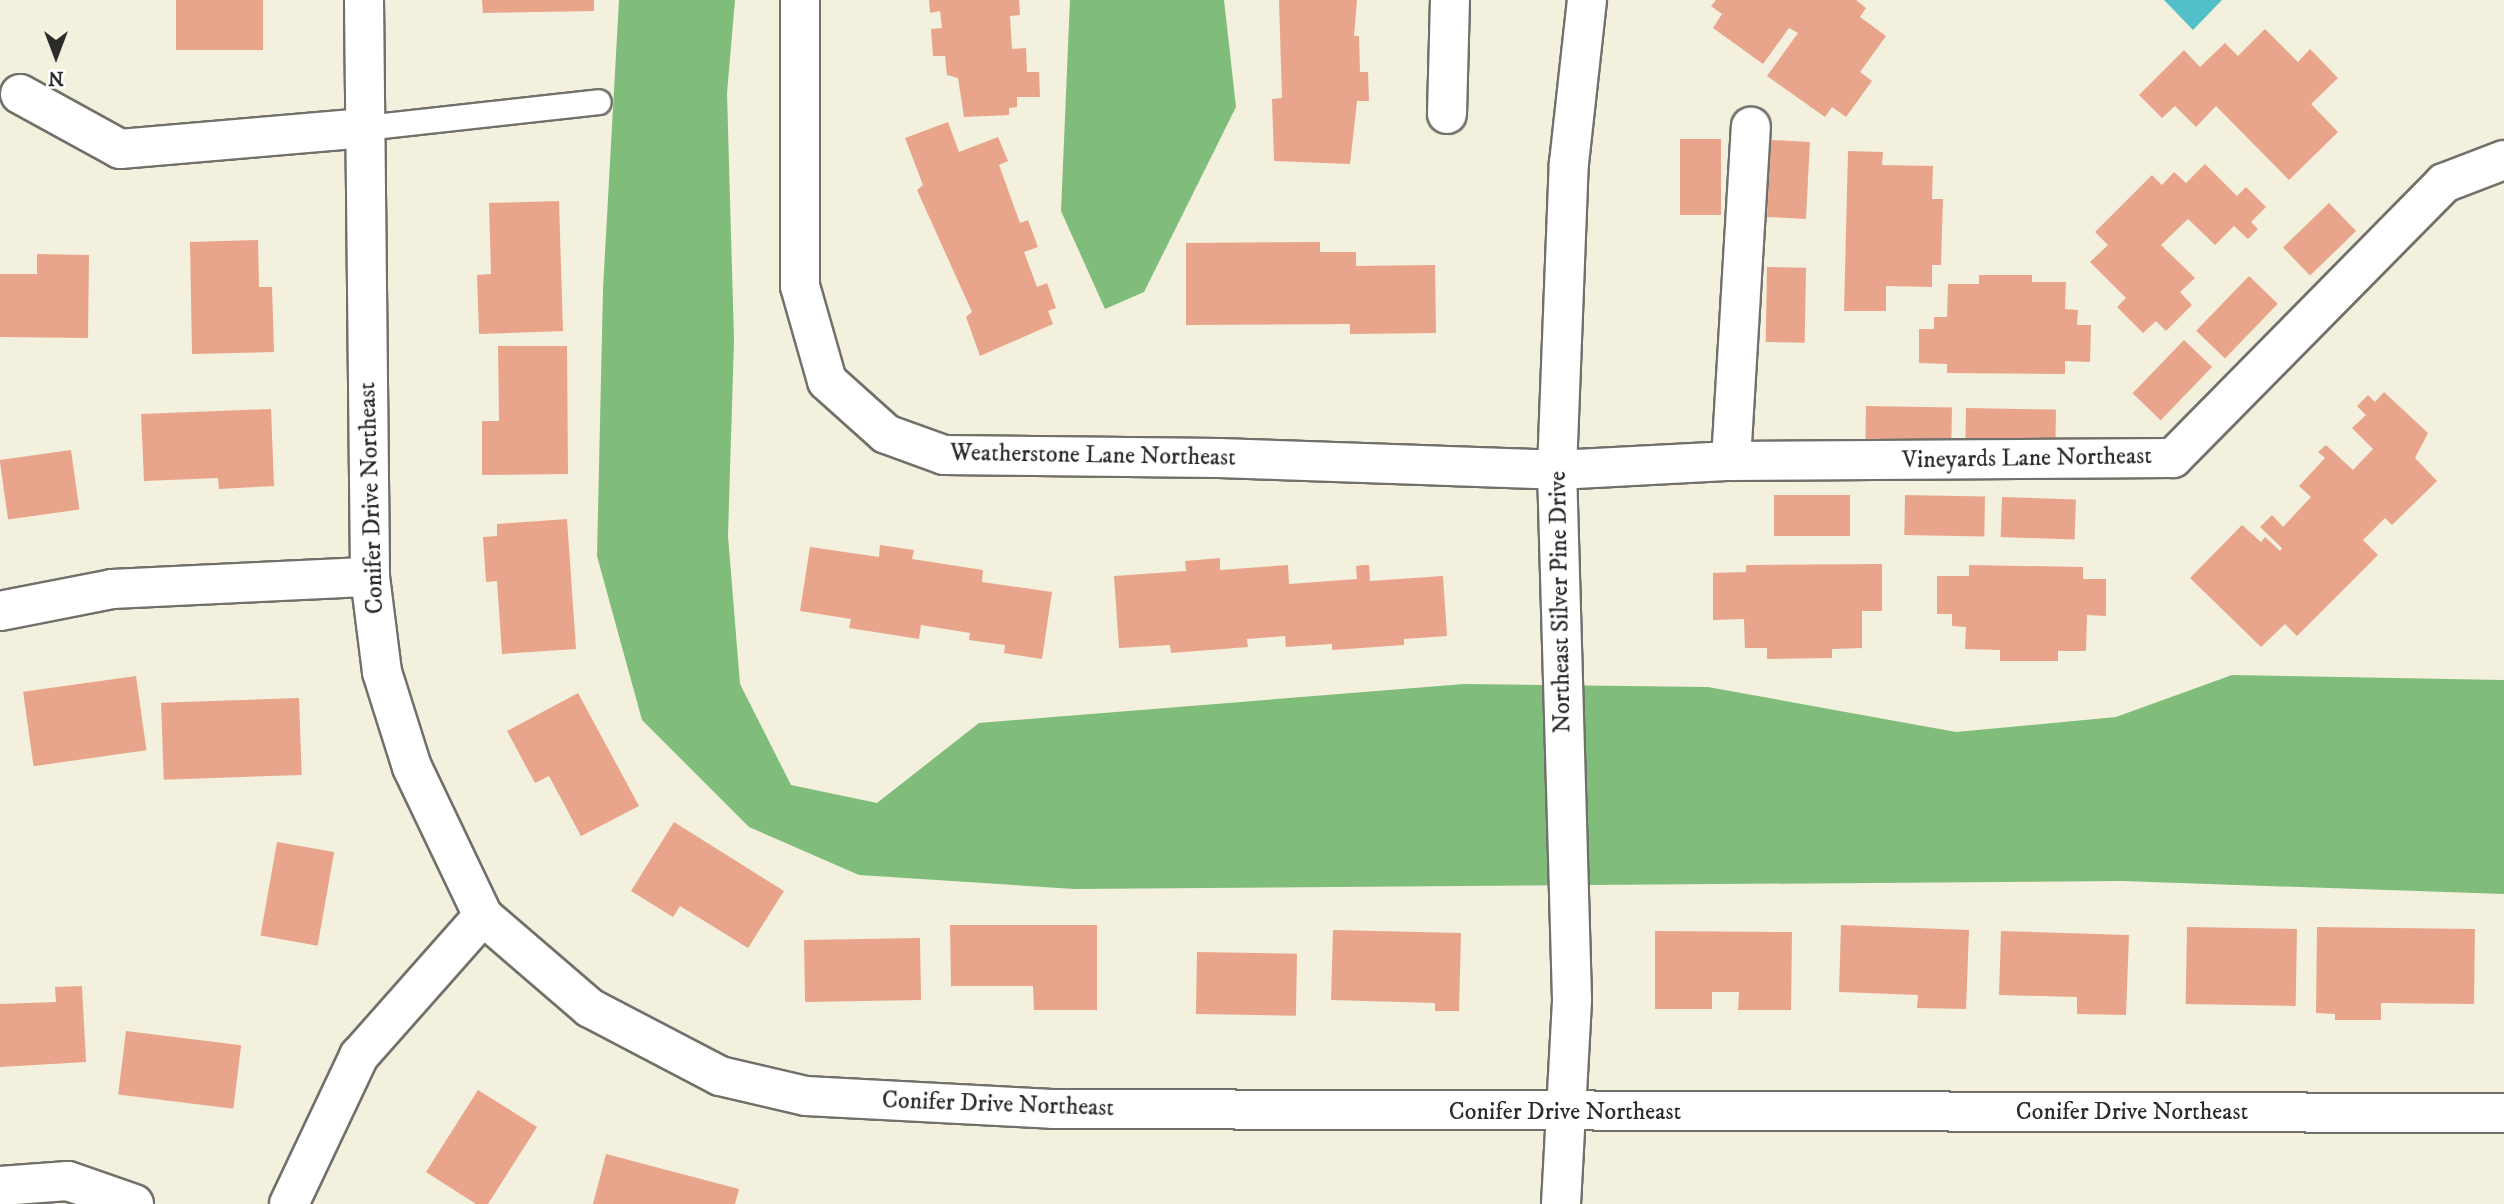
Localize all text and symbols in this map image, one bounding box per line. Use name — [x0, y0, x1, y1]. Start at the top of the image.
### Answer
north arrow — [21, 21, 91, 91]
text: N — [48, 66, 64, 89]
street label: Conifer Drive Northeast — [354, 381, 390, 615]
street label: Weatherstone Lane Northeast — [950, 439, 1236, 473]
street label: Vineyards Lane Northeast — [1902, 442, 2152, 476]
street label: Northeast Silver Pine Drive — [1544, 471, 1578, 733]
street label: Conifer Drive Northeast — [881, 1087, 1115, 1123]
street label: Conifer Drive Northeast — [1449, 1099, 1681, 1127]
street label: Conifer Drive Northeast — [2016, 1099, 2248, 1127]

